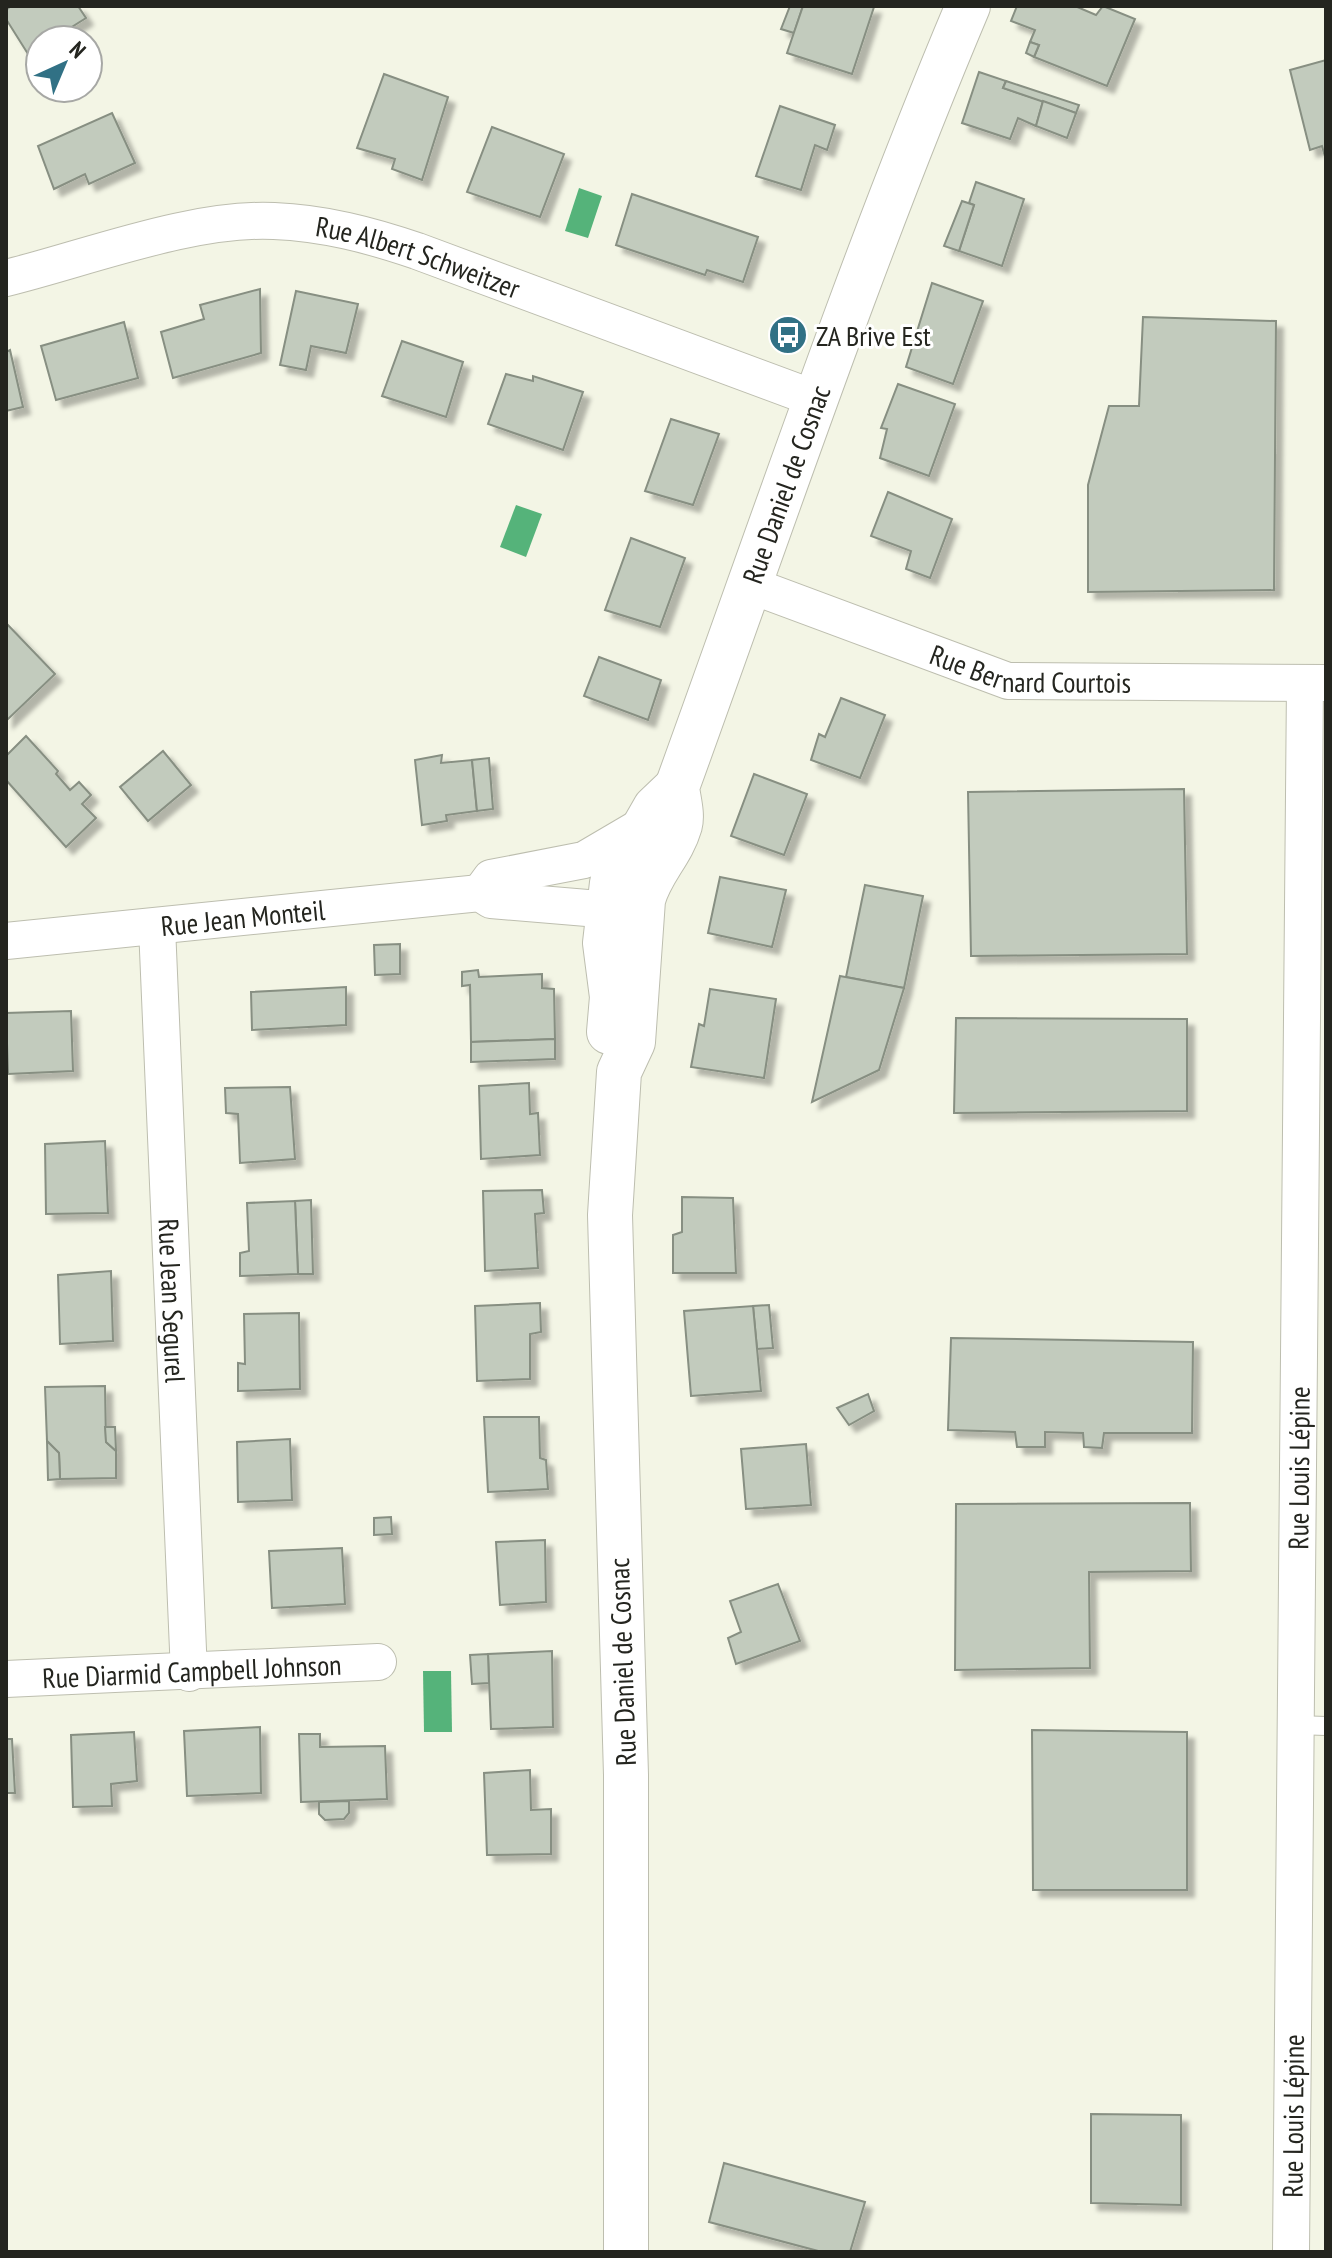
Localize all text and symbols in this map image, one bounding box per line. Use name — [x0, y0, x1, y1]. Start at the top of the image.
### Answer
north arrow — [24, 24, 104, 104]
text: N — [64, 35, 92, 64]
street label: Rue Albert Schweitzer — [313, 207, 526, 306]
bus stop icon: ZA Brive Est — [767, 314, 809, 356]
place label: ZA Brive Est — [816, 317, 931, 354]
street label: Rue Daniel de Cosnac — [733, 380, 838, 588]
street label: Rue Bernard Courtois — [925, 635, 1131, 700]
street label: Rue Jean Monteil — [159, 890, 327, 944]
street label: Rue Jean Segurel — [151, 1218, 195, 1384]
street label: Rue Louis Lépine — [1279, 1386, 1317, 1550]
street label: Rue Daniel de Cosnac — [600, 1557, 644, 1767]
street label: Rue Diarmid Campbell Johnson — [41, 1645, 342, 1696]
street label: Rue Louis Lépine — [1273, 2034, 1311, 2198]

